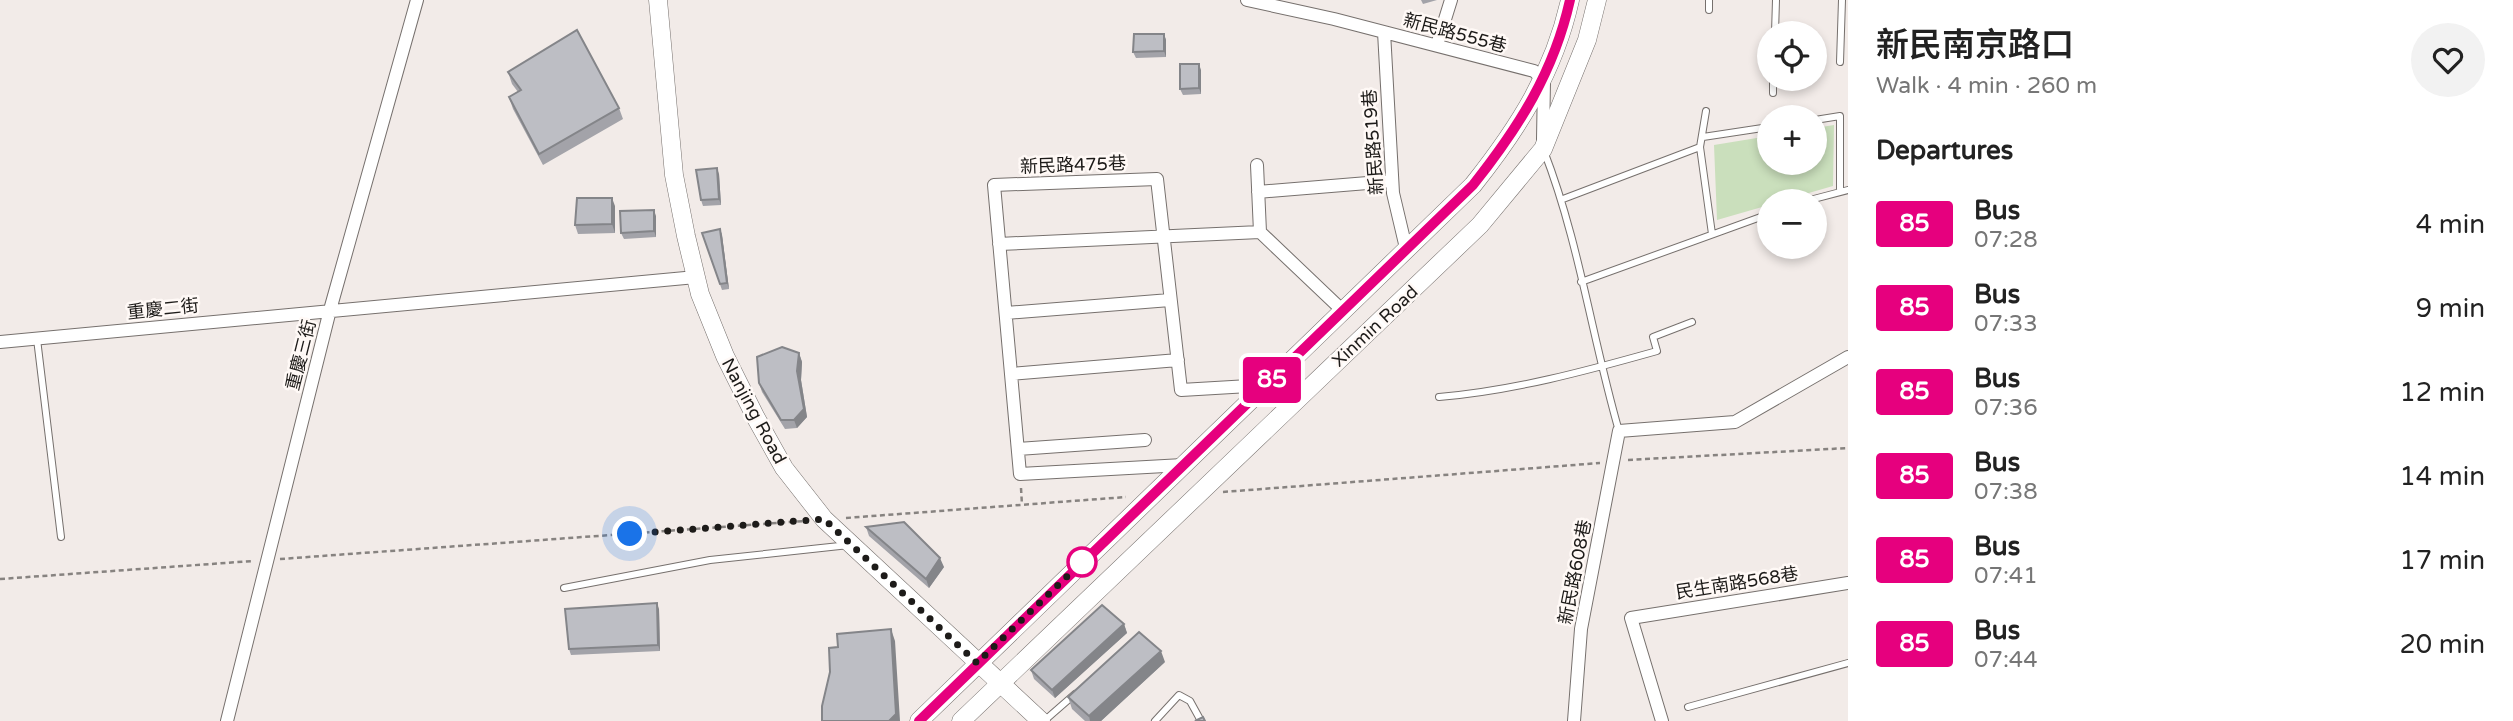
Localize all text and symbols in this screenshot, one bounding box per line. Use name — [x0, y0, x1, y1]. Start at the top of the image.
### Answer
street label: 新民路555巷 — [1401, 9, 1509, 57]
map controls — [1757, 21, 1827, 259]
button: locate — [1757, 21, 1827, 91]
button: heart — [2411, 23, 2485, 97]
text: 新民南京路口 — [1876, 26, 2074, 65]
text: Walk · 4 min · 260 m — [1876, 72, 2097, 100]
street label: 新民路519巷 — [1358, 88, 1388, 196]
button: + — [1757, 105, 1827, 175]
text: Departures — [1876, 135, 2013, 166]
street label: 新民路475巷 — [1020, 152, 1126, 178]
button: − — [1757, 189, 1827, 259]
text: Bus — [1974, 195, 2020, 226]
text: 85 — [1899, 209, 1930, 238]
text: 4 min — [2416, 209, 2485, 240]
text: 07:28 — [1974, 226, 2038, 254]
text: Bus — [1974, 279, 2020, 310]
street label: Xinmin Road — [1327, 281, 1423, 371]
text: 85 — [1899, 293, 1930, 322]
text: 9 min — [2416, 293, 2485, 324]
street label: 重慶二街 — [126, 294, 200, 324]
text: 07:33 — [1974, 310, 2038, 338]
street label: 重慶三街 — [282, 317, 320, 393]
street label: Nanjing Road — [717, 354, 791, 468]
line badge: 85 — [1240, 357, 1304, 403]
text: Bus — [1974, 363, 2020, 394]
text: 85 — [1257, 365, 1287, 394]
text: 85 — [1899, 377, 1930, 406]
text: 12 min — [2399, 377, 2485, 408]
text: 07:36 — [1974, 394, 2038, 422]
text: Bus — [1974, 447, 2020, 478]
text: 85 — [1899, 461, 1930, 490]
text: 14 min — [2399, 461, 2485, 492]
text: 07:38 — [1974, 478, 2038, 506]
your location — [612, 516, 647, 551]
street label: 新民路608巷 — [1554, 518, 1596, 626]
text: Bus — [1974, 531, 2020, 562]
text: 85 — [1899, 545, 1930, 574]
text: 17 min — [2399, 545, 2485, 576]
unlabelled marker — [1067, 547, 1097, 577]
street label: 民生南路568巷 — [1674, 562, 1800, 604]
text: 07:41 — [1974, 562, 2038, 590]
text: Bus — [1974, 615, 2020, 646]
text: 85 — [1899, 629, 1930, 658]
text: 20 min — [2399, 629, 2485, 660]
text: 07:44 — [1974, 646, 2038, 674]

